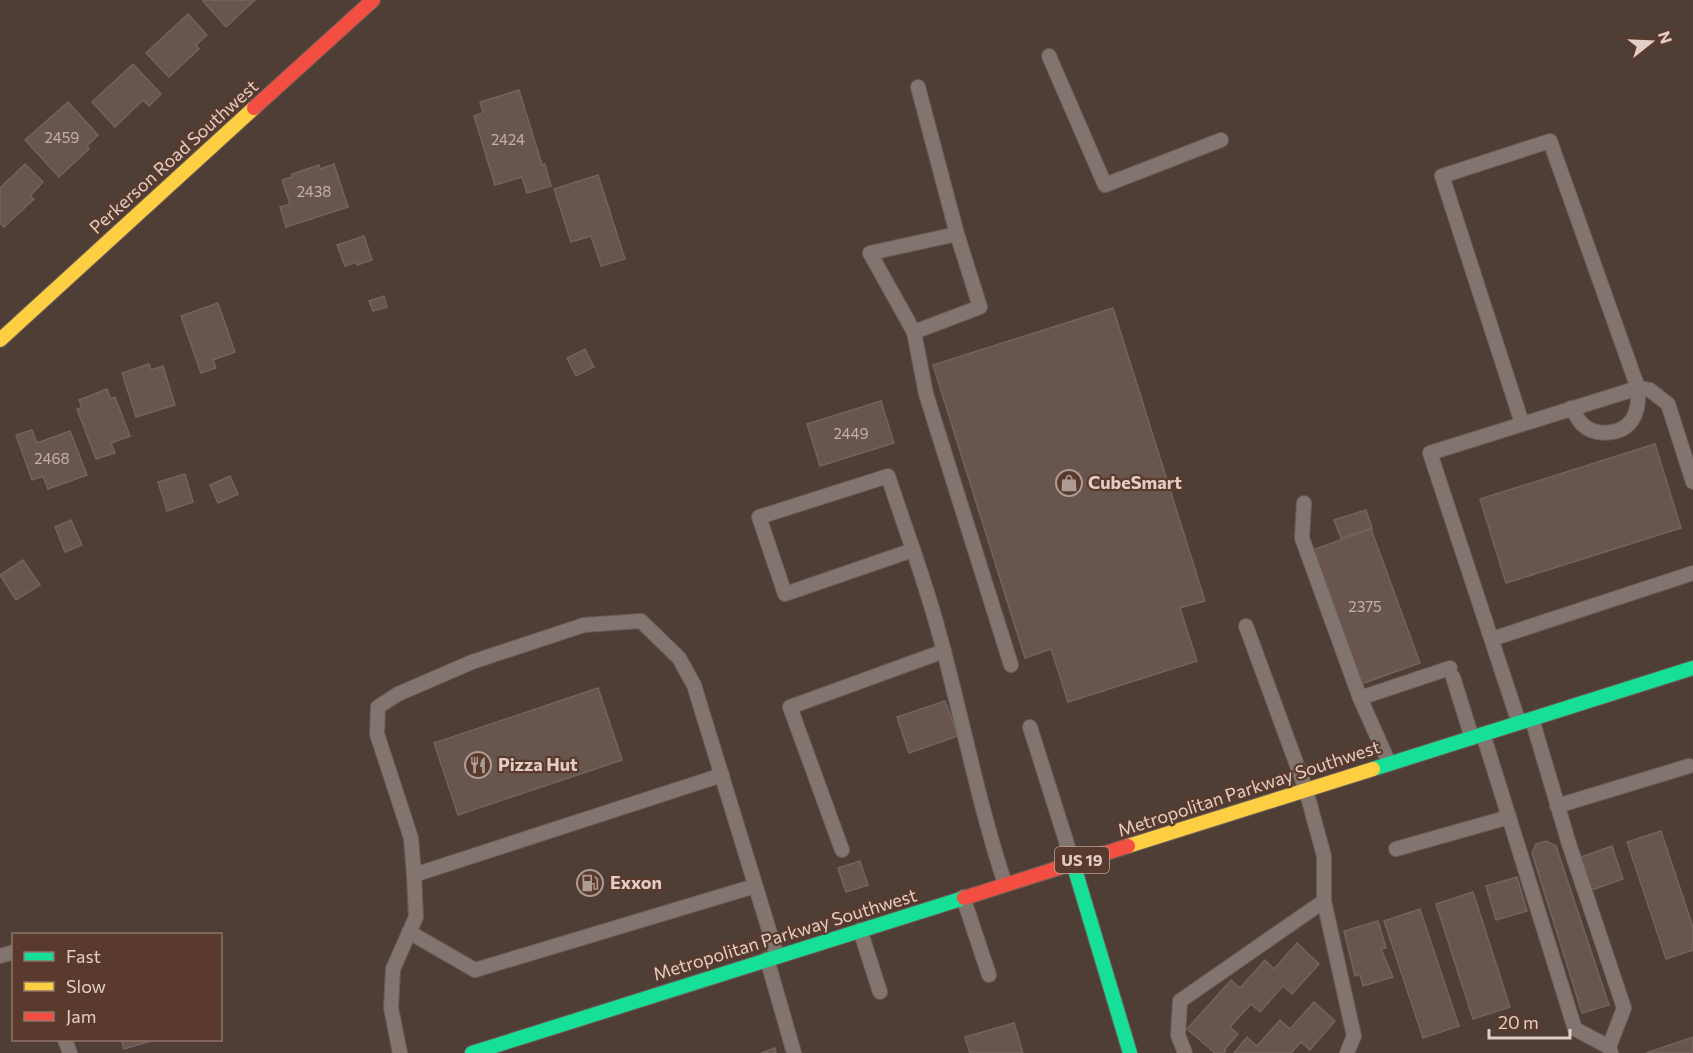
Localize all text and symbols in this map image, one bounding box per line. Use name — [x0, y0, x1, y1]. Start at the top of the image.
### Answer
north arrow — [1621, 12, 1681, 72]
text: N — [1655, 29, 1677, 46]
street label: Perkerson Road Southwest — [84, 75, 262, 238]
house number: 2459 — [45, 128, 79, 146]
house number: 2424 — [491, 130, 525, 148]
house number: 2438 — [297, 182, 331, 200]
house number: 2449 — [833, 424, 869, 442]
house number: 2468 — [34, 449, 70, 467]
shop icon: CubeSmart — [1054, 468, 1084, 498]
place label: CubeSmart — [1088, 471, 1182, 493]
house number: 2375 — [1348, 597, 1382, 615]
street label: Metropolitan Parkway Southwest — [1115, 735, 1383, 841]
restaurant icon: Pizza Hut — [463, 750, 493, 780]
place label: Pizza Hut — [498, 753, 578, 775]
road number: US 19 — [1055, 847, 1109, 873]
fuel station icon: Exxon — [575, 868, 605, 898]
place label: Exxon — [610, 871, 662, 893]
street label: Metropolitan Parkway Southwest — [650, 883, 919, 985]
legend — [12, 933, 222, 1041]
text: Fast — [66, 945, 101, 967]
text: Slow — [66, 975, 106, 997]
scale bar — [1489, 1002, 1570, 1040]
text: Jam — [66, 1005, 96, 1027]
text: 20 m — [1498, 1011, 1539, 1033]

